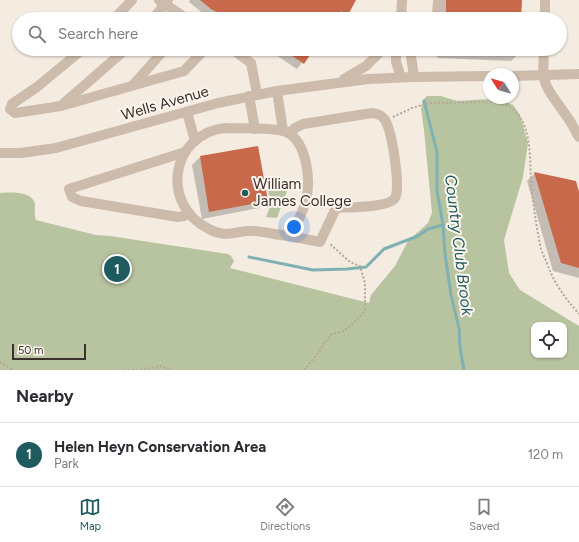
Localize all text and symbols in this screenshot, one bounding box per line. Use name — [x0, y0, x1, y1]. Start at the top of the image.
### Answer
search box — [12, 12, 567, 56]
icon: search — [26, 23, 48, 45]
text: Search here — [58, 25, 138, 43]
north arrow — [483, 68, 519, 104]
street label: Wells Avenue — [119, 82, 211, 124]
water label: Country Club Brook — [441, 174, 477, 318]
place label: William James College — [253, 175, 351, 210]
marker: William James College — [240, 188, 250, 198]
your location — [284, 217, 304, 237]
pin: 1 — [104, 254, 130, 284]
map controls — [531, 322, 567, 358]
button: locate — [531, 322, 567, 358]
scale bar — [12, 342, 86, 361]
text: 50 m — [18, 344, 43, 357]
text: Nearby — [16, 386, 74, 406]
text: Helen Heyn Conservation Area — [54, 438, 266, 456]
text: 1 — [26, 447, 32, 462]
text: 120 m — [528, 447, 563, 462]
text: Park — [54, 456, 79, 471]
tab: Map — [79, 496, 101, 533]
tab: Directions — [260, 496, 310, 533]
tab: Saved — [469, 496, 500, 533]

